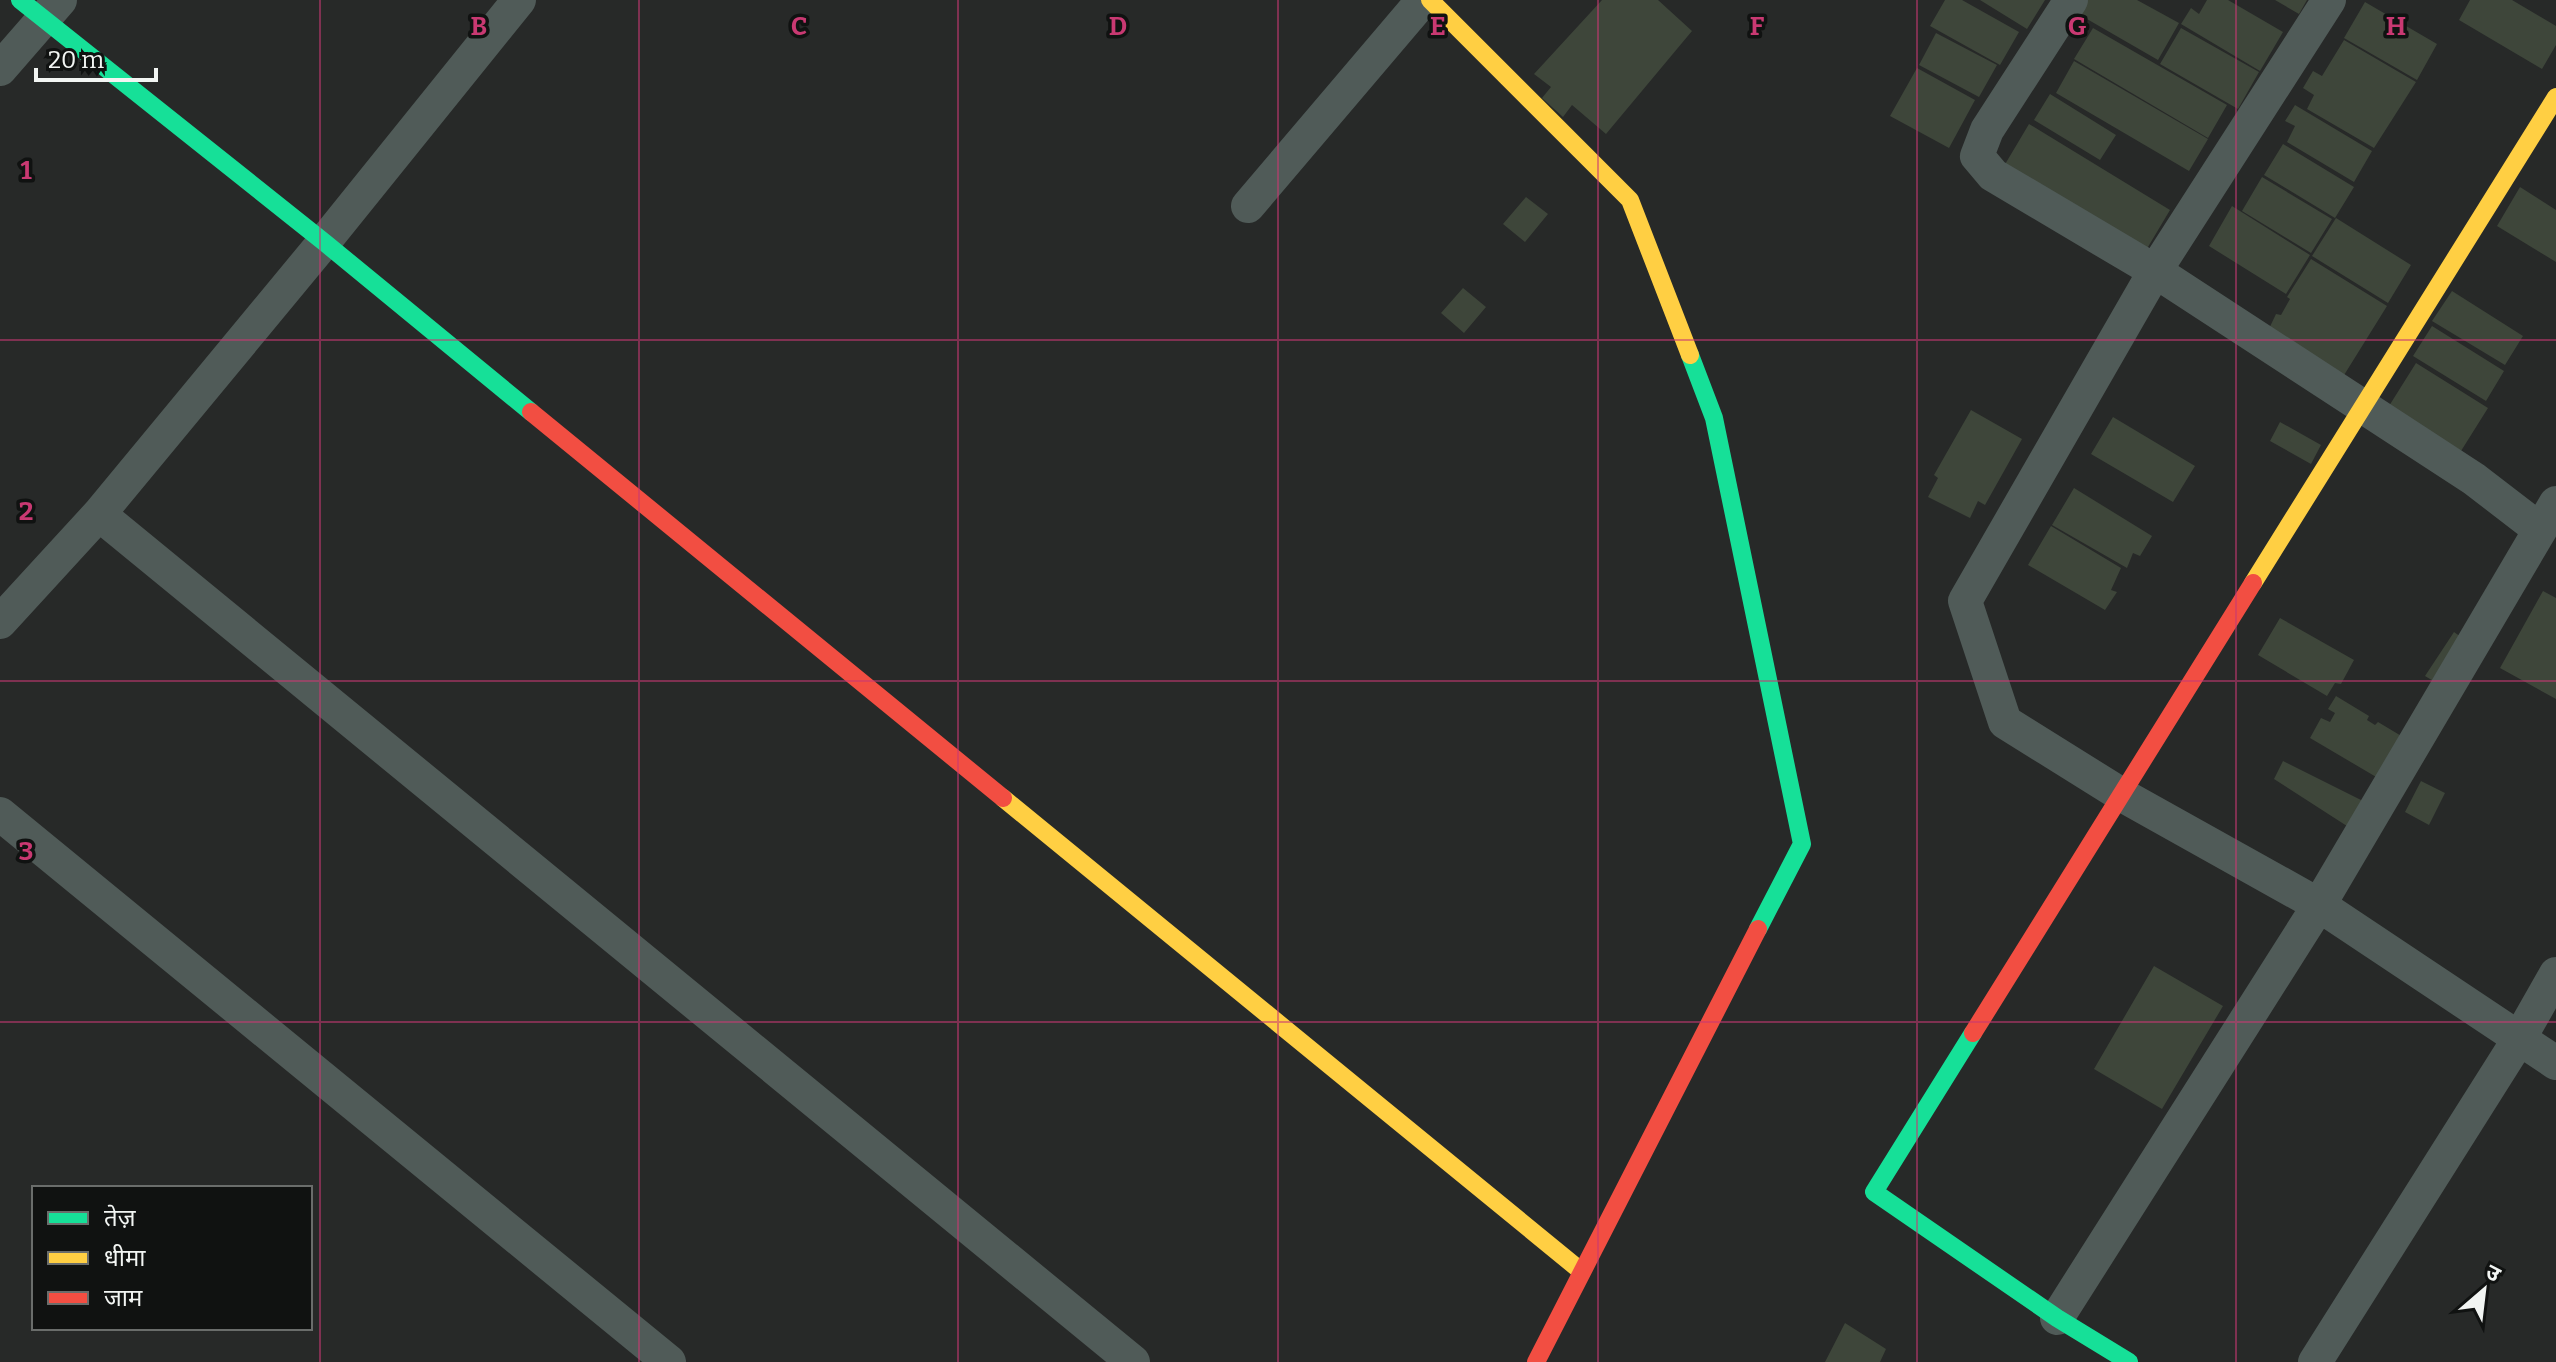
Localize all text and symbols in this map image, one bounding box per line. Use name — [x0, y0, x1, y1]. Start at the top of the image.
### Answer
text: B — [471, 11, 487, 42]
text: C — [791, 11, 807, 42]
text: D — [1109, 11, 1127, 42]
text: E — [1430, 11, 1446, 42]
text: F — [1750, 11, 1765, 42]
text: G — [2068, 11, 2087, 42]
text: H — [2386, 11, 2406, 42]
scale bar — [36, 32, 156, 82]
text: 20 m — [48, 46, 104, 74]
text: 1 — [20, 155, 32, 186]
text: 2 — [19, 496, 33, 527]
text: 3 — [19, 836, 33, 867]
legend — [32, 1186, 312, 1330]
text: तेज़ — [104, 1204, 137, 1232]
text: धीमा — [104, 1244, 146, 1272]
north arrow — [2444, 1250, 2524, 1330]
text: उ — [2481, 1258, 2506, 1288]
text: जाम — [104, 1284, 143, 1312]

